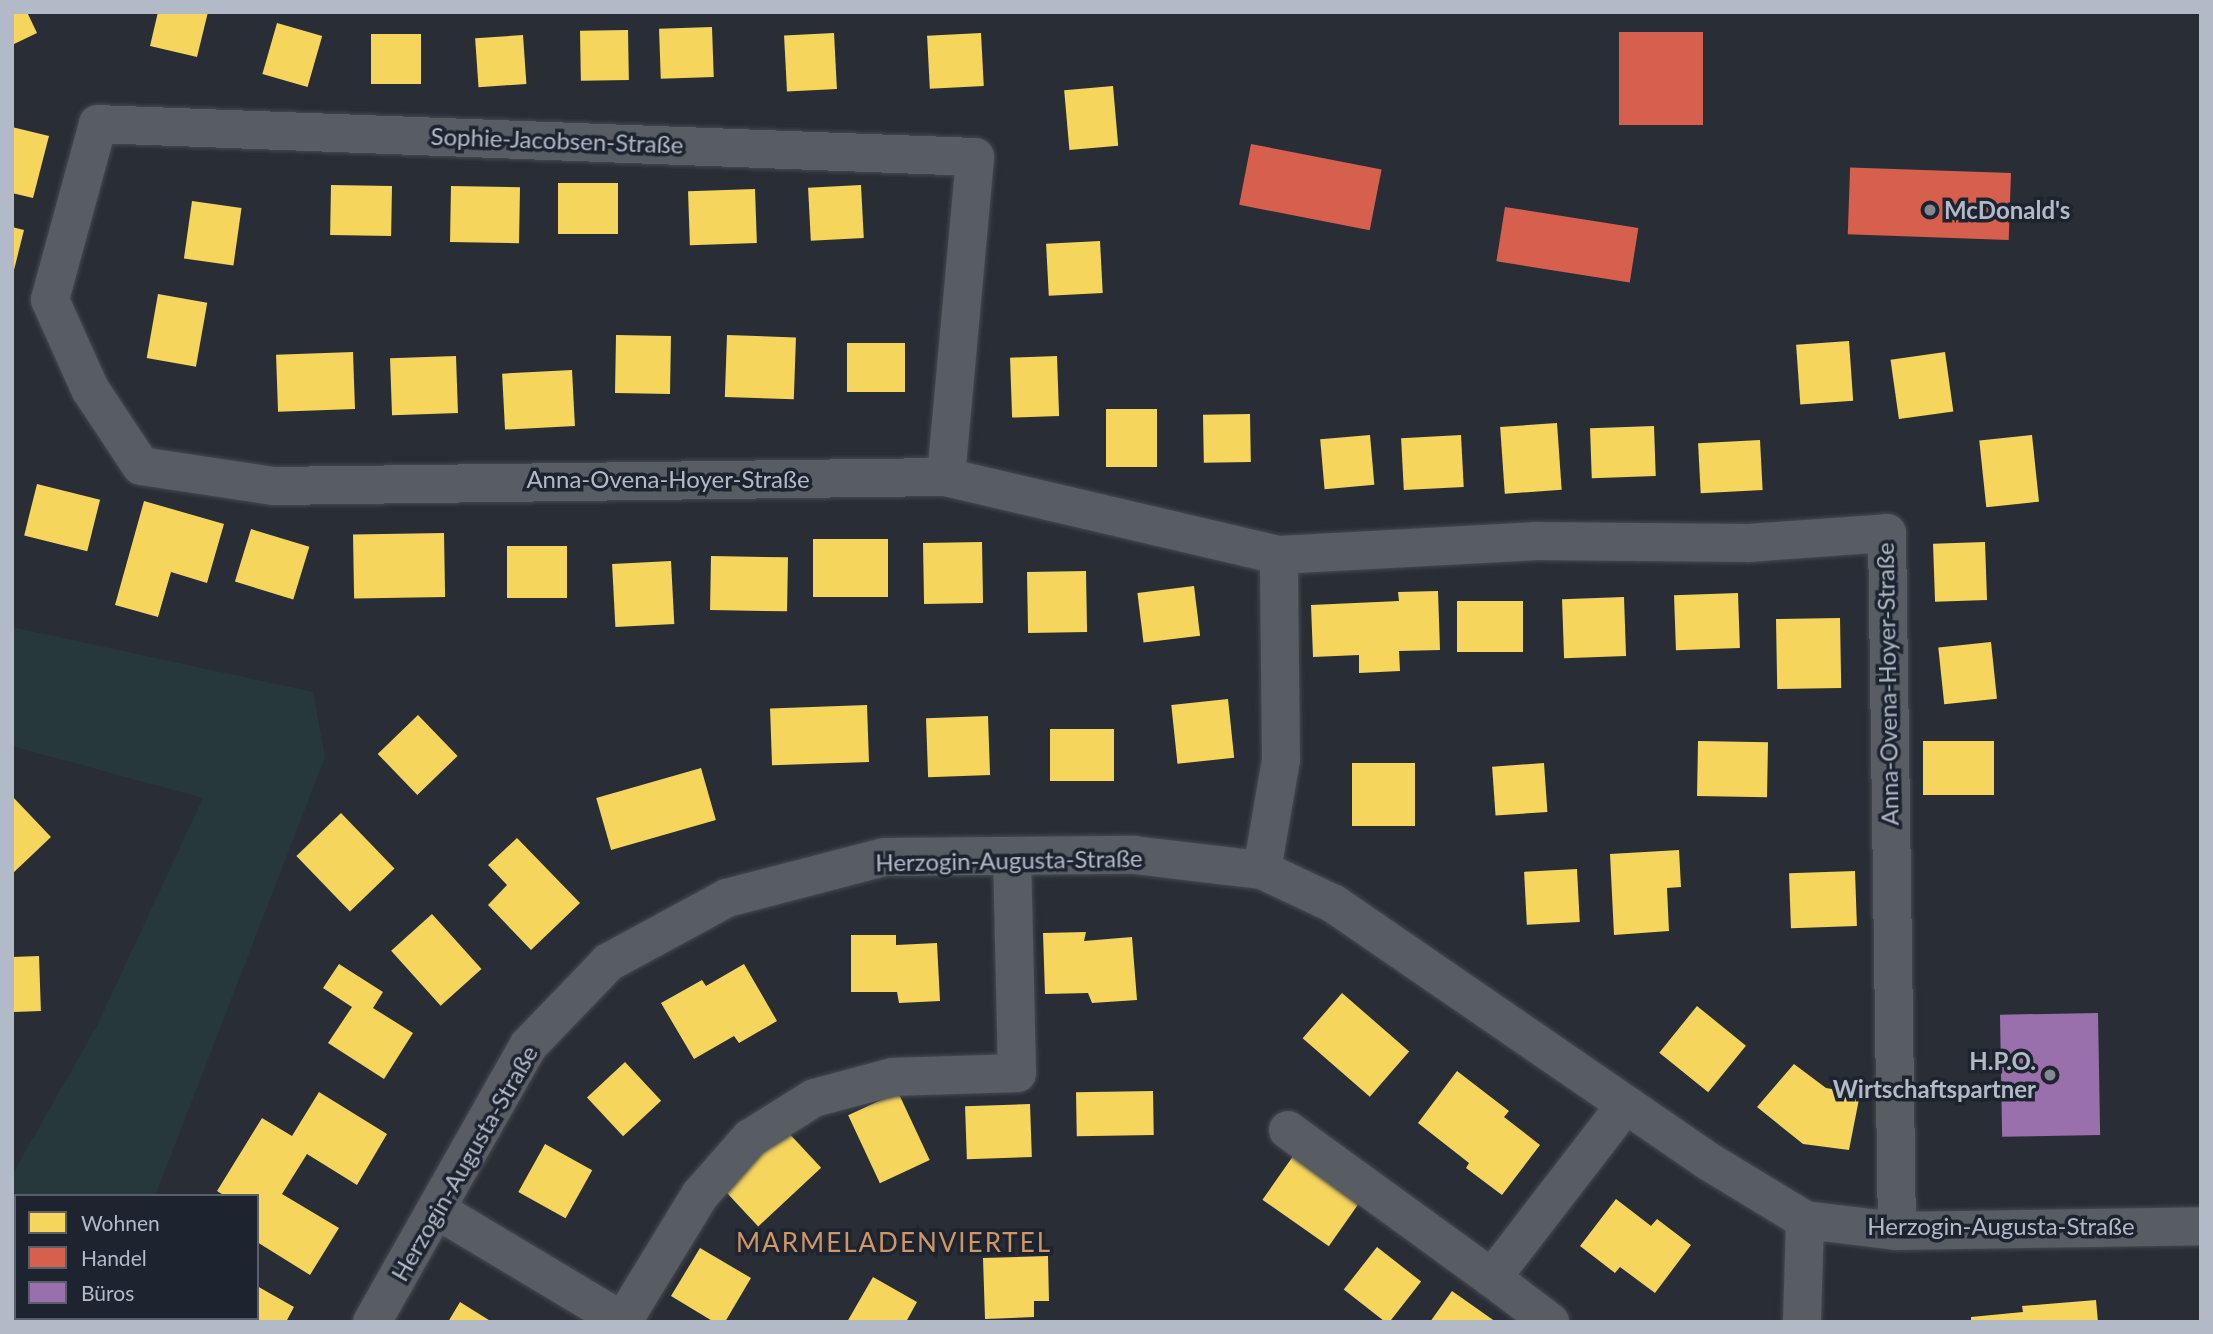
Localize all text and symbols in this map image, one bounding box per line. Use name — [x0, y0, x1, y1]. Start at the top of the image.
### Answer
street label: Sophie-Jacobsen-Straße — [430, 121, 684, 159]
place label: McDonald's — [1944, 196, 2070, 224]
marker: McDonald's — [1922, 202, 1938, 218]
street label: Anna-Ovena-Hoyer-Straße — [526, 465, 810, 493]
street label: Anna-Ovena-Hoyer-Straße — [1870, 542, 1904, 826]
street label: Herzogin-Augusta-Straße — [875, 843, 1143, 877]
street label: Herzogin-Augusta-Straße — [385, 1040, 543, 1286]
place label: H.P.O. Wirtschaftspartner — [1833, 1047, 2036, 1103]
marker: H.P.O. Wirtschaftspartner — [2042, 1067, 2058, 1083]
legend — [14, 1194, 259, 1320]
text: Wohnen — [81, 1210, 160, 1235]
street label: Herzogin-Augusta-Straße — [1867, 1212, 2135, 1240]
district label: MARMELADENVIERTEL — [738, 1227, 1050, 1259]
text: Handel — [81, 1245, 147, 1270]
text: Büros — [81, 1280, 134, 1305]

